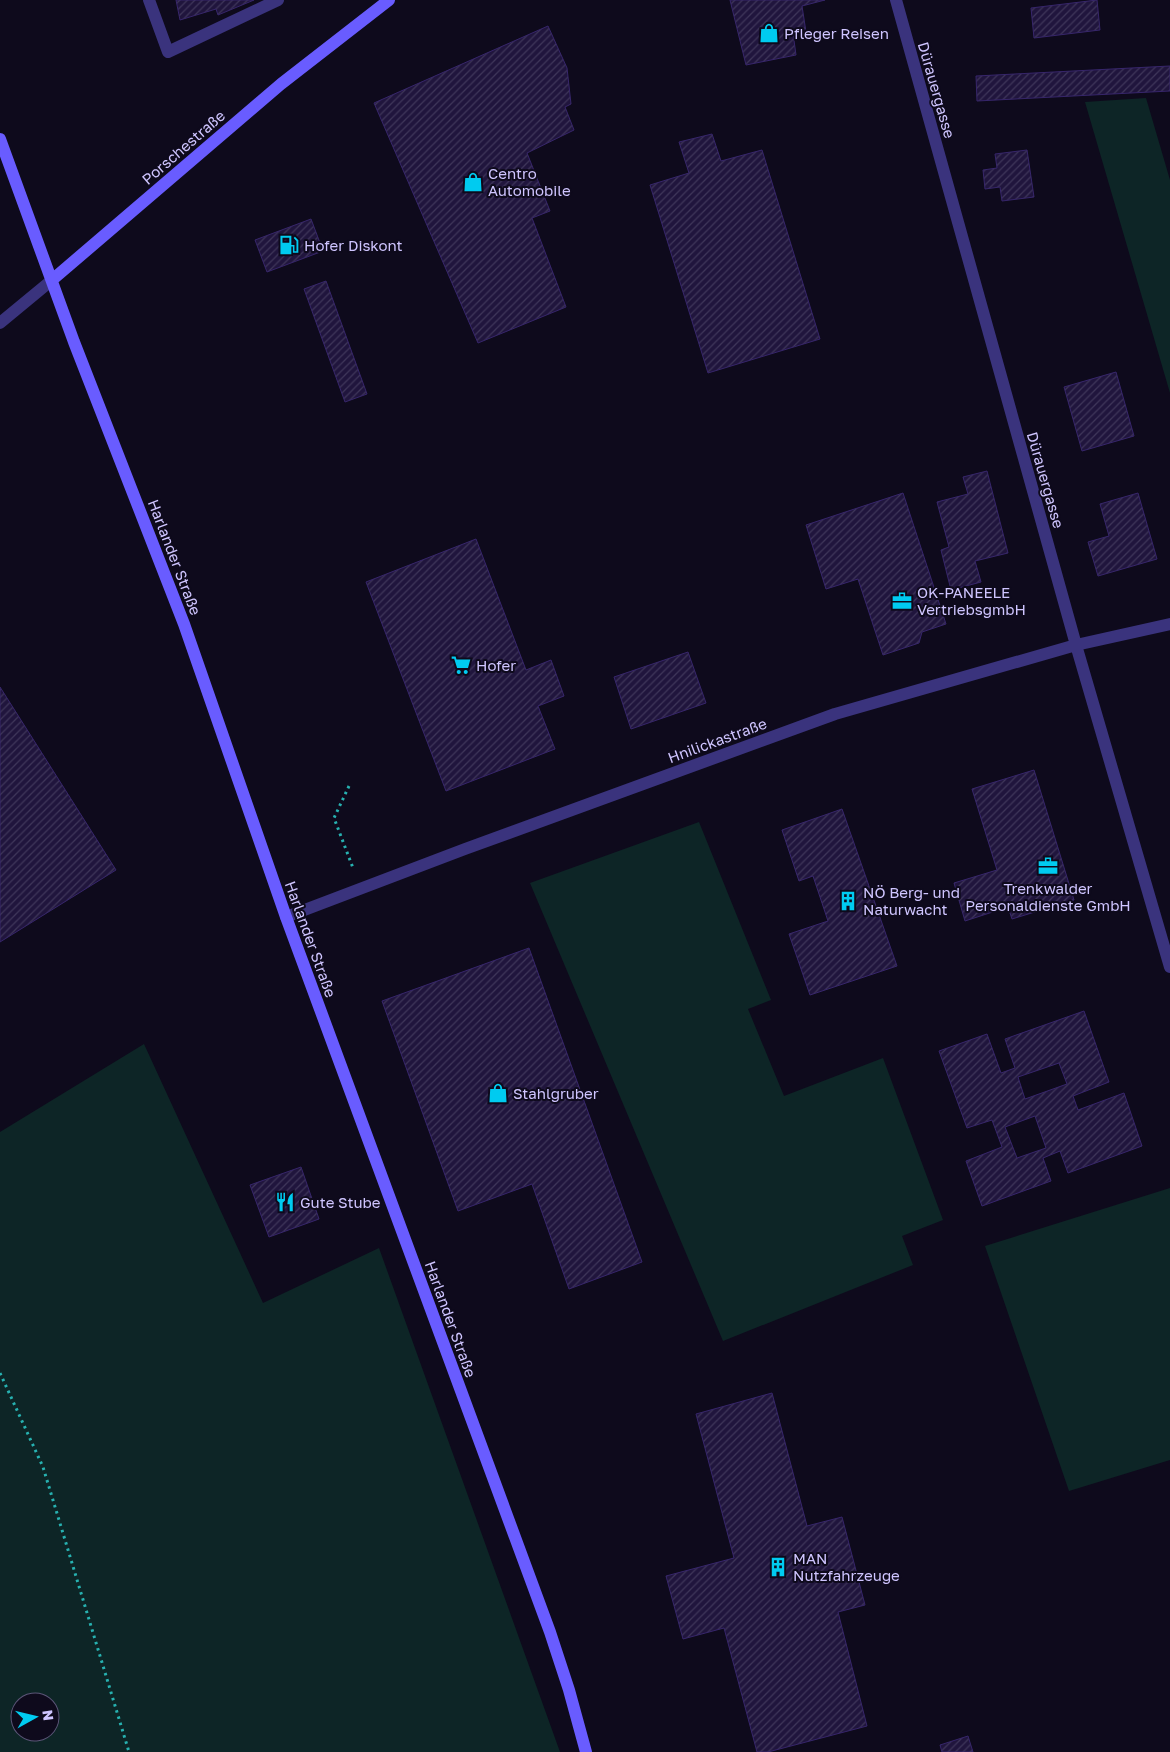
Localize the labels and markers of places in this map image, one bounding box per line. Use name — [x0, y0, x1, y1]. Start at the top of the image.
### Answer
shop icon: Pfleger Reisen — [758, 22, 780, 44]
place label: Pfleger Reisen — [784, 24, 889, 42]
place label: Centro Automobile — [488, 164, 571, 199]
shop icon: Centro Automobile — [462, 171, 484, 193]
fuel station icon: Hofer Diskont — [278, 234, 300, 256]
place label: Hofer Diskont — [304, 236, 403, 254]
place label: OK-PANEELE VertriebsgmbH — [917, 583, 1026, 618]
office icon: OK-PANEELE VertriebsgmbH — [891, 590, 913, 612]
supermarket icon: Hofer — [450, 654, 472, 676]
place label: Hofer — [476, 656, 516, 674]
office icon: Trenkwalder Personaldienste GmbH — [1037, 855, 1059, 877]
place label: Trenkwalder Personaldienste GmbH — [965, 879, 1131, 914]
place label: NÖ Berg- und Naturwacht — [863, 883, 960, 918]
building icon: NÖ Berg- und Naturwacht — [837, 890, 859, 912]
shop icon: Stahlgruber — [487, 1082, 509, 1104]
place label: Stahlgruber — [513, 1084, 599, 1102]
restaurant icon: Gute Stube — [274, 1191, 296, 1213]
place label: Gute Stube — [300, 1193, 381, 1211]
place label: MAN Nutzfahrzeuge — [793, 1549, 900, 1584]
building icon: MAN Nutzfahrzeuge — [767, 1556, 789, 1578]

